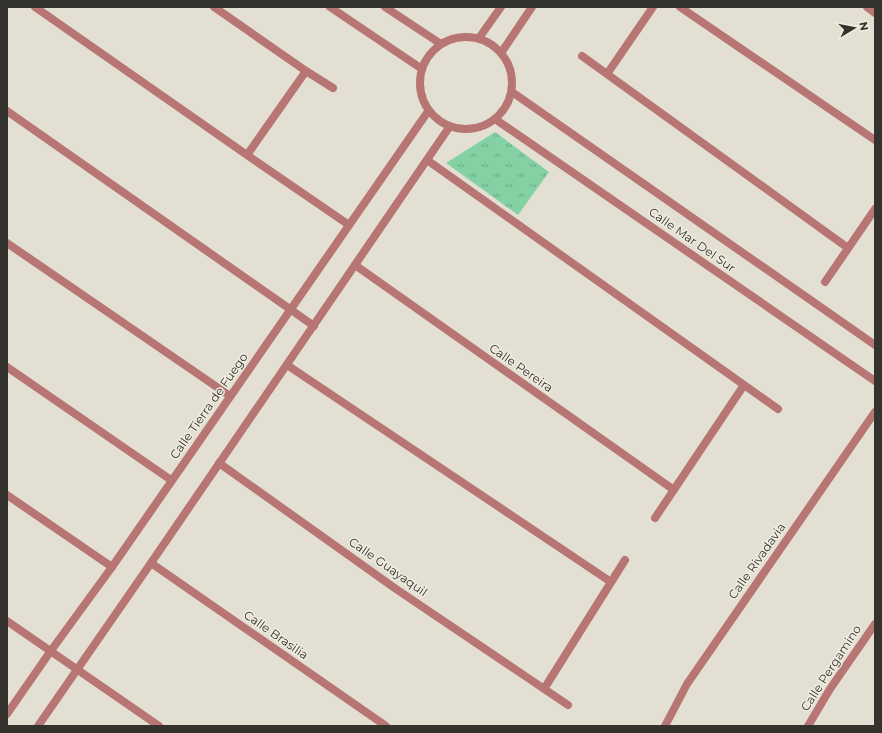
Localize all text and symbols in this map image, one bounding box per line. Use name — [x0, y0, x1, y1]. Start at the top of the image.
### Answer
north arrow — [834, 8, 874, 48]
text: N — [856, 21, 872, 32]
street label: Calle Mar Del Sur — [646, 204, 739, 275]
street label: Calle Pereira — [486, 340, 556, 395]
street label: Calle Tierra de Fuego — [166, 350, 251, 462]
street label: Calle Rivadavia — [725, 520, 788, 602]
street label: Calle Guayaquil — [346, 534, 430, 599]
street label: Calle Brasilia — [241, 607, 311, 662]
street label: Calle Pergamino — [797, 622, 864, 714]

